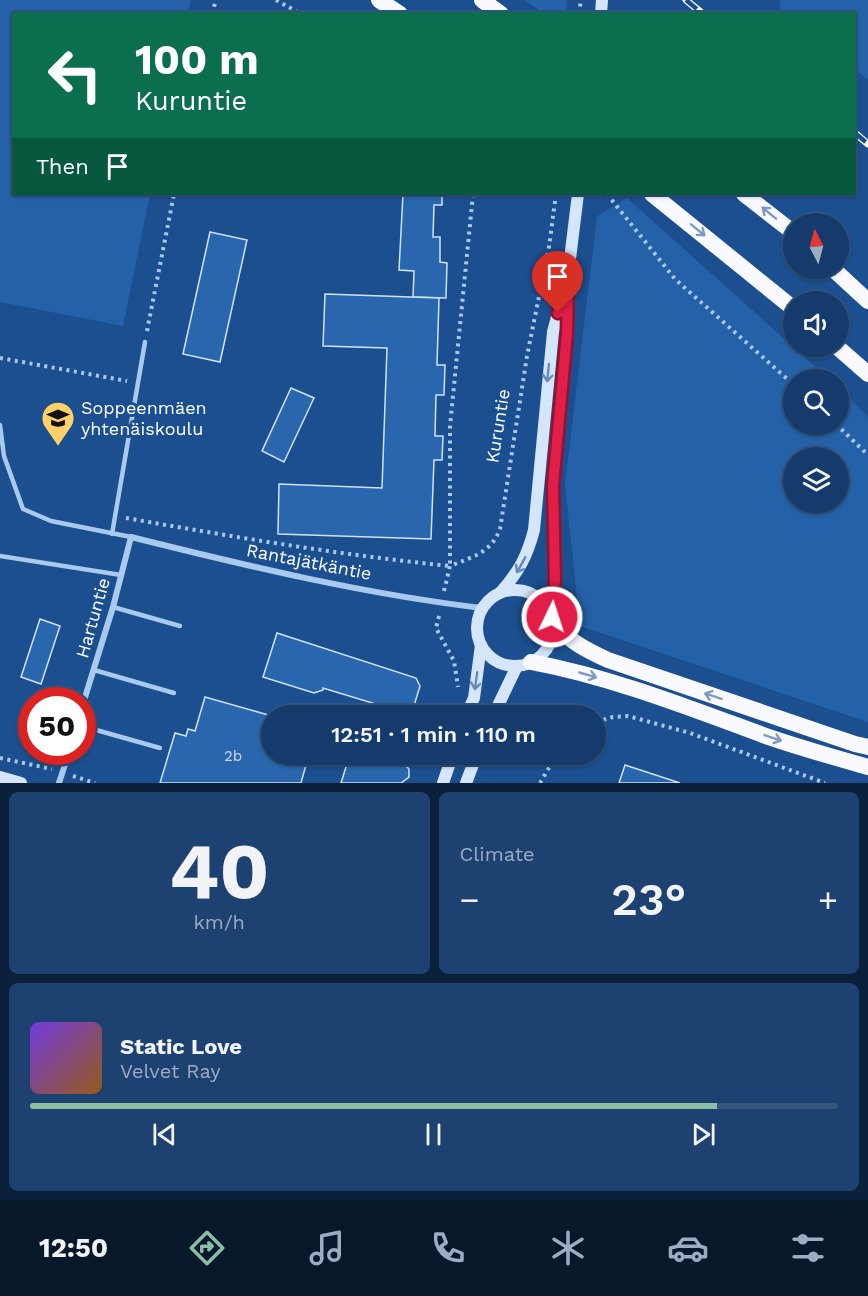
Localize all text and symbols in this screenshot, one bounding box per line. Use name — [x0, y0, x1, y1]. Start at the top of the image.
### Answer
text: 100 m — [135, 35, 259, 84]
icon: left — [36, 36, 114, 114]
text: Kuruntie — [135, 85, 247, 117]
icon: arrive — [101, 150, 134, 183]
text: Then — [36, 154, 89, 179]
one-way arrow — [761, 207, 777, 220]
north arrow — [783, 213, 849, 279]
map controls — [783, 213, 849, 513]
one-way arrow — [690, 223, 705, 237]
pin — [532, 251, 583, 313]
icon: arrive — [541, 260, 574, 293]
button: sound — [783, 291, 849, 357]
one-way arrow — [542, 363, 553, 383]
button: search — [783, 369, 849, 435]
street label: Kuruntie — [481, 387, 514, 464]
place label: Soppeenmäen yhtenäiskoulu — [81, 397, 207, 439]
school or university icon: Soppeenmäen yhtenäiskoulu — [40, 400, 76, 447]
button: layers — [783, 447, 849, 513]
street label: Rantajätkäntie — [245, 539, 373, 584]
one-way arrow — [515, 556, 527, 573]
street label: Hartuntie — [71, 575, 114, 660]
position arrow — [520, 585, 584, 649]
one-way arrow — [470, 670, 481, 690]
one-way arrow — [578, 670, 597, 681]
speed limit sign: 50 — [18, 687, 96, 765]
one-way arrow — [704, 690, 723, 701]
text: 12:51 · 1 min · 110 m — [331, 722, 536, 747]
one-way arrow — [763, 733, 782, 744]
house number: 2b — [224, 747, 242, 765]
text: 40 — [169, 825, 270, 917]
text: Climate — [460, 842, 535, 866]
text: 23° — [611, 873, 686, 926]
text: − — [460, 880, 479, 919]
text: + — [818, 880, 838, 919]
text: km/h — [193, 910, 245, 934]
text: Static Love — [120, 1034, 242, 1059]
text: Velvet Ray — [120, 1059, 221, 1083]
icon: previous — [148, 1118, 181, 1151]
icon: pause — [417, 1118, 450, 1151]
icon: next — [687, 1118, 720, 1151]
icon: directions — [186, 1227, 228, 1269]
icon: music — [306, 1227, 348, 1269]
icon: phone — [427, 1227, 469, 1269]
icon: climate — [547, 1227, 589, 1269]
icon: car — [667, 1227, 709, 1269]
icon: filters — [787, 1227, 829, 1269]
text: 12:50 — [39, 1232, 108, 1264]

